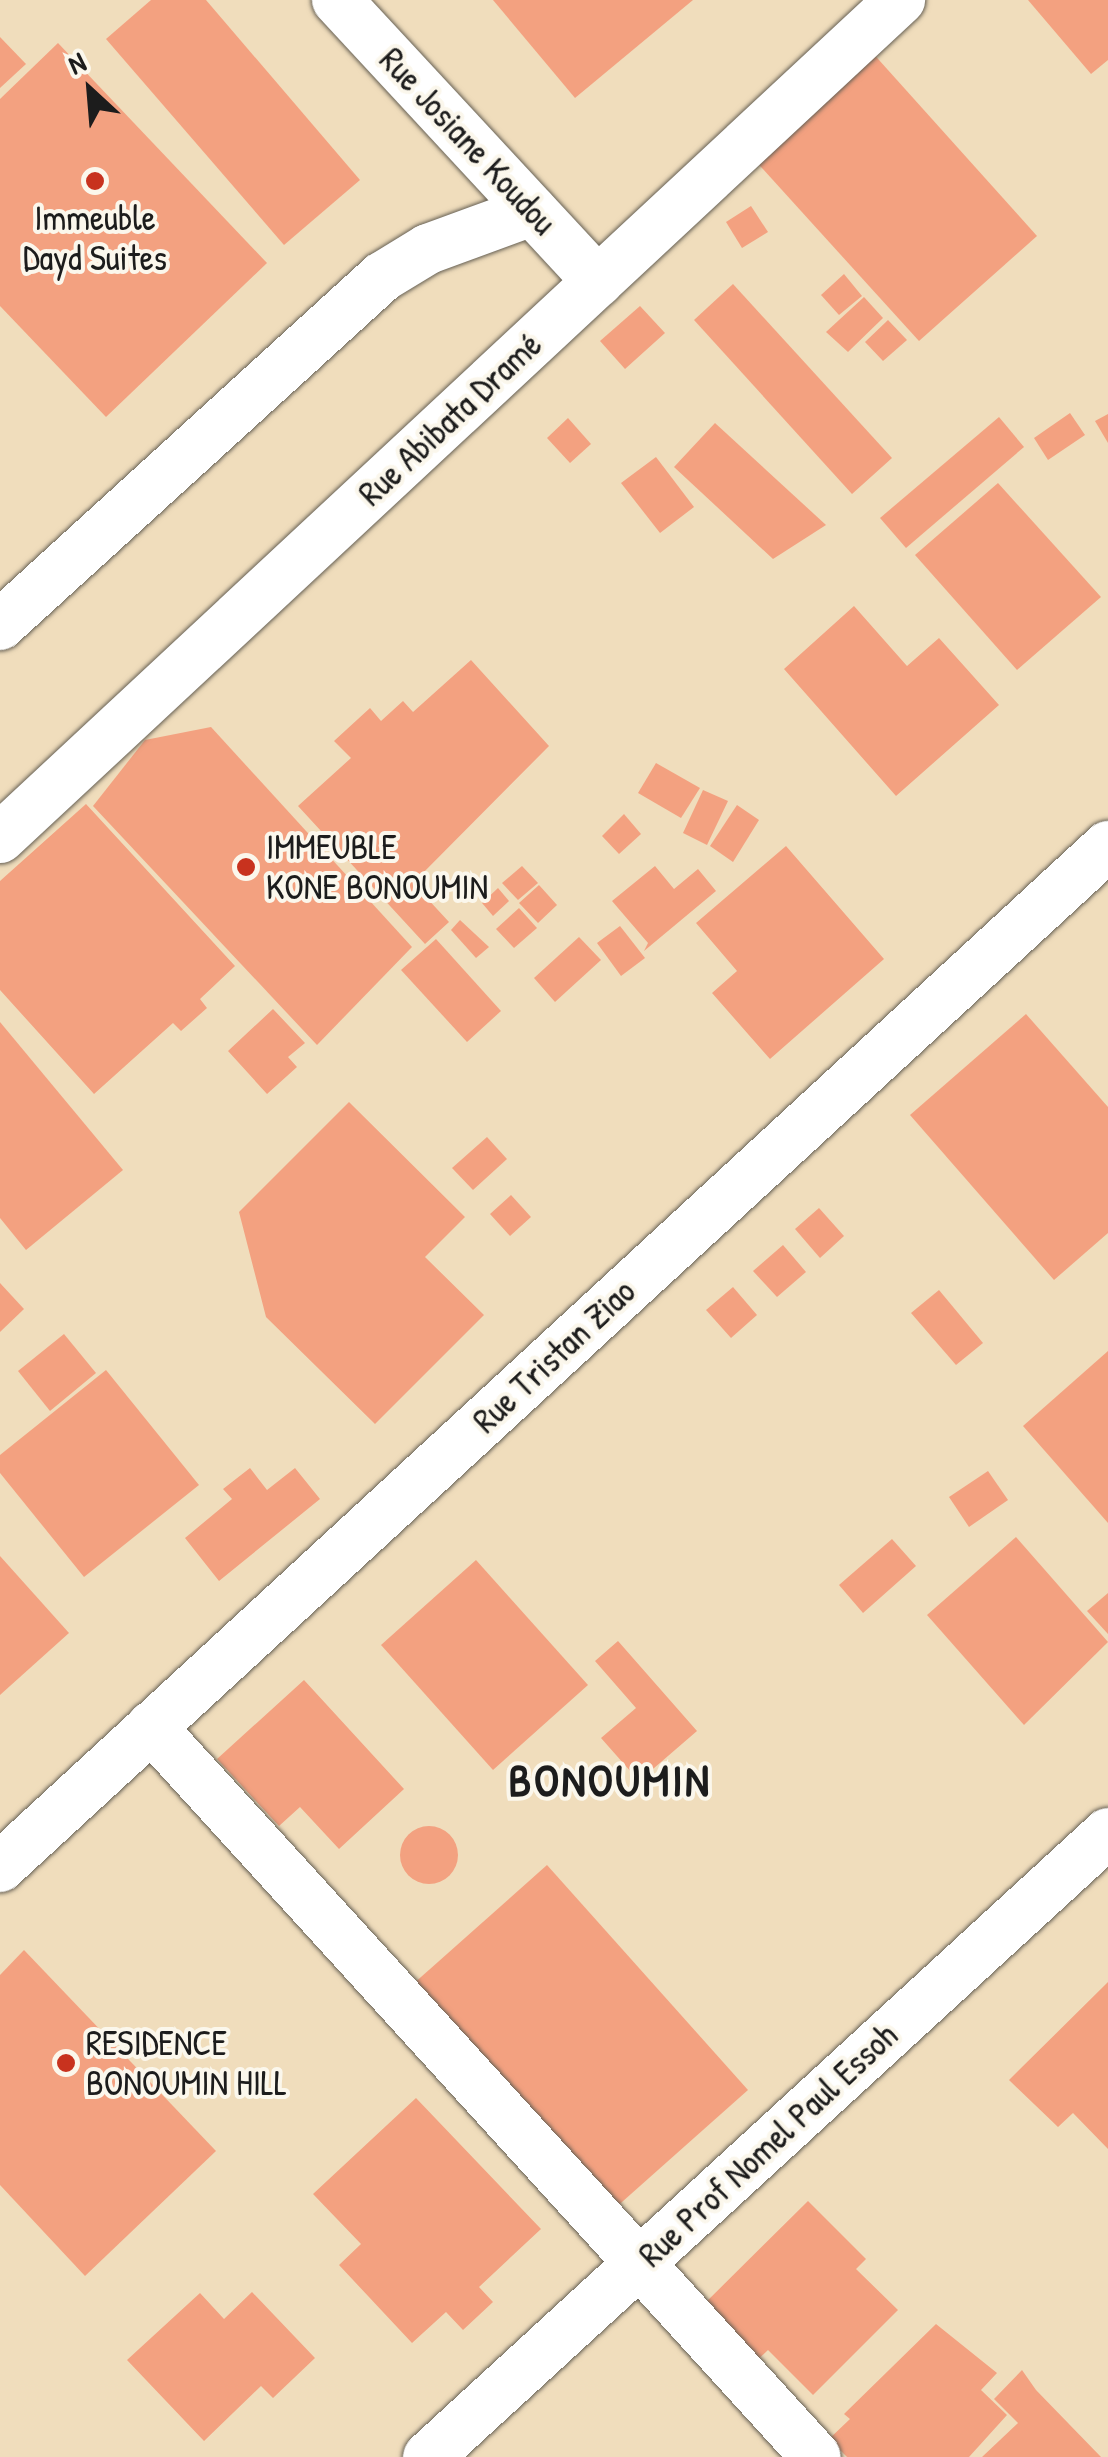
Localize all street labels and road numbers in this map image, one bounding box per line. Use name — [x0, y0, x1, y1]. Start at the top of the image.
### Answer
street label: Rue Josiane Koudou — [371, 39, 565, 243]
street label: Rue Abibata Dramé — [350, 324, 550, 514]
street label: Rue Tristan Ziao — [464, 1270, 644, 1442]
street label: Rue Prof Nomel Paul Essoh — [630, 2014, 906, 2276]

